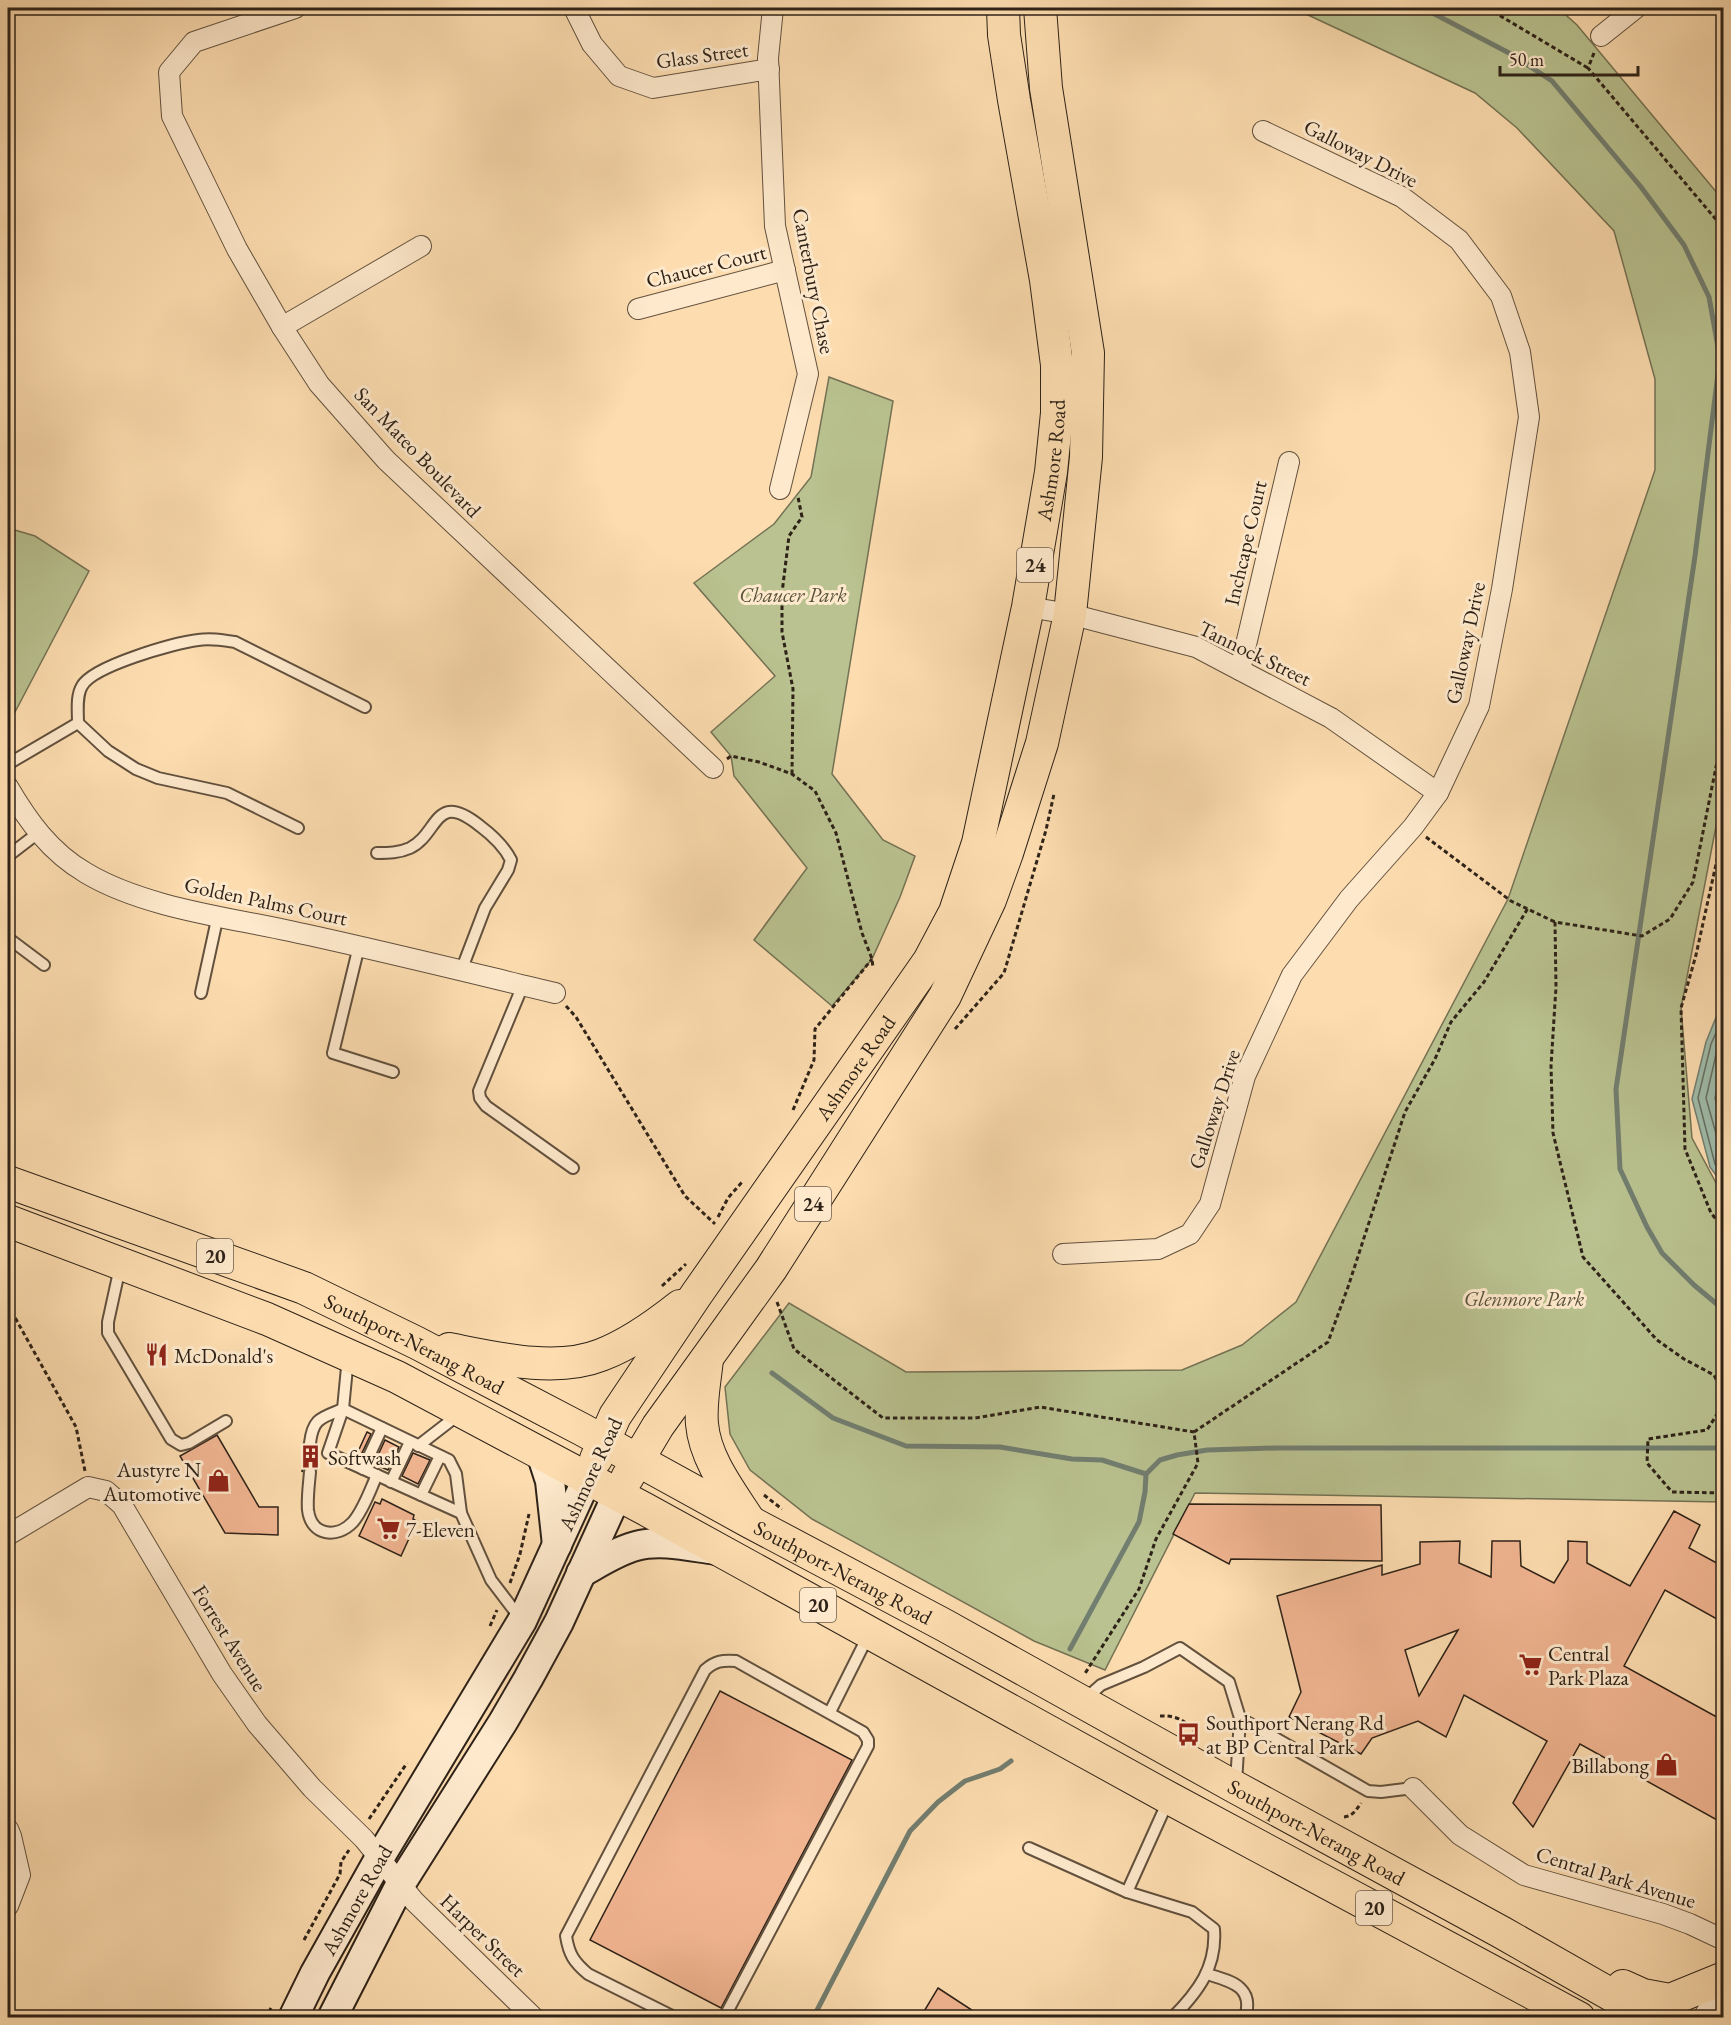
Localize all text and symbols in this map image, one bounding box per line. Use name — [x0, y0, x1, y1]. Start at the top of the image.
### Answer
street label: Glass Street — [654, 35, 750, 75]
scale bar — [1500, 39, 1638, 77]
text: 50 m — [1509, 48, 1544, 71]
street label: Galloway Drive — [1299, 113, 1423, 193]
street label: Canterbury Chase — [787, 206, 841, 356]
street label: Chaucer Court — [643, 238, 769, 294]
street label: San Mateo Boulevard — [349, 381, 488, 523]
street label: Ashmore Road — [1029, 399, 1071, 524]
street label: Inchcape Court — [1218, 477, 1273, 608]
road number: 24 — [1017, 548, 1053, 582]
street label: Galloway Drive — [1439, 579, 1491, 707]
park label: Chaucer Park — [739, 581, 847, 608]
street label: Tannock Street — [1194, 614, 1316, 692]
street label: Golden Palms Court — [182, 871, 350, 932]
street label: Ashmore Road — [808, 1009, 901, 1126]
street label: Galloway Drive — [1182, 1046, 1246, 1172]
road number: 24 — [795, 1187, 831, 1221]
road number: 20 — [197, 1239, 233, 1273]
park label: Glenmore Park — [1464, 1285, 1585, 1312]
street label: Southport-Nerang Road — [320, 1287, 509, 1400]
restaurant icon: McDonald's — [143, 1342, 169, 1368]
place label: McDonald's — [174, 1342, 274, 1369]
street label: Ashmore Road — [552, 1413, 628, 1536]
building icon: Softwash — [297, 1444, 323, 1470]
place label: Softwash — [328, 1444, 402, 1471]
place label: Austyre N Automotive — [102, 1456, 201, 1507]
shop icon: Austyre N Automotive — [206, 1468, 232, 1494]
street label: Southport-Nerang Road — [750, 1513, 938, 1630]
supermarket icon: 7-Eleven — [375, 1516, 401, 1542]
place label: 7-Eleven — [406, 1516, 475, 1543]
street label: Forrest Avenue — [187, 1580, 273, 1696]
road number: 20 — [800, 1588, 836, 1622]
place label: Central Park Plaza — [1548, 1640, 1629, 1691]
supermarket icon: Central Park Plaza — [1517, 1652, 1543, 1678]
place label: Southport Nerang Rd at BP Central Park — [1206, 1709, 1384, 1760]
bus stop icon: Southport Nerang Rd at BP Central Park — [1175, 1721, 1201, 1747]
place label: Billabong — [1572, 1752, 1650, 1779]
shop icon: Billabong — [1654, 1752, 1680, 1778]
street label: Southport-Nerang Road — [1223, 1772, 1411, 1891]
street label: Ashmore Road — [314, 1839, 398, 1961]
street label: Central Park Avenue — [1533, 1840, 1699, 1914]
street label: Harper Street — [434, 1887, 532, 1983]
road number: 20 — [1356, 1891, 1392, 1925]

